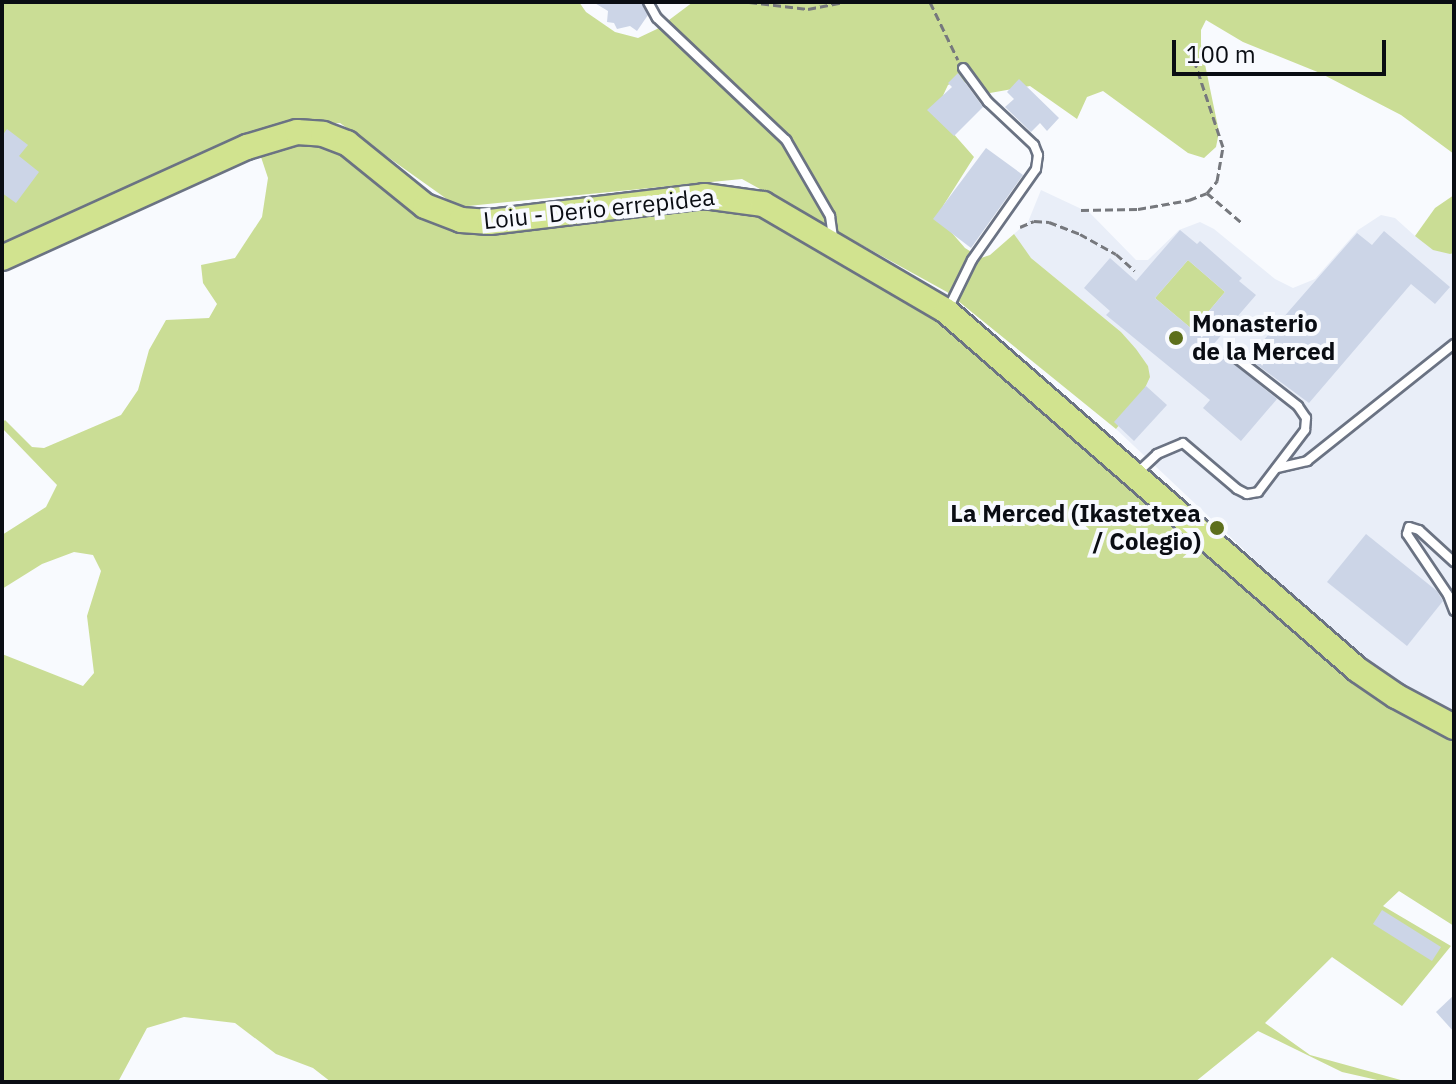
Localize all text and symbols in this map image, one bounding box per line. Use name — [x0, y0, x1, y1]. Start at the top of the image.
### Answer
scale bar — [1176, 24, 1390, 74]
text: 100 m — [1186, 38, 1256, 70]
street label: Loiu - Derio errepidea — [482, 183, 716, 235]
place label: Monasterio de la Merced — [1192, 310, 1335, 366]
marker: Monasterio de la Merced — [1167, 329, 1185, 347]
place label: La Merced (Ikastetxea / Colegio) — [950, 500, 1201, 556]
marker: La Merced (Ikastetxea / Colegio) — [1208, 519, 1226, 537]

